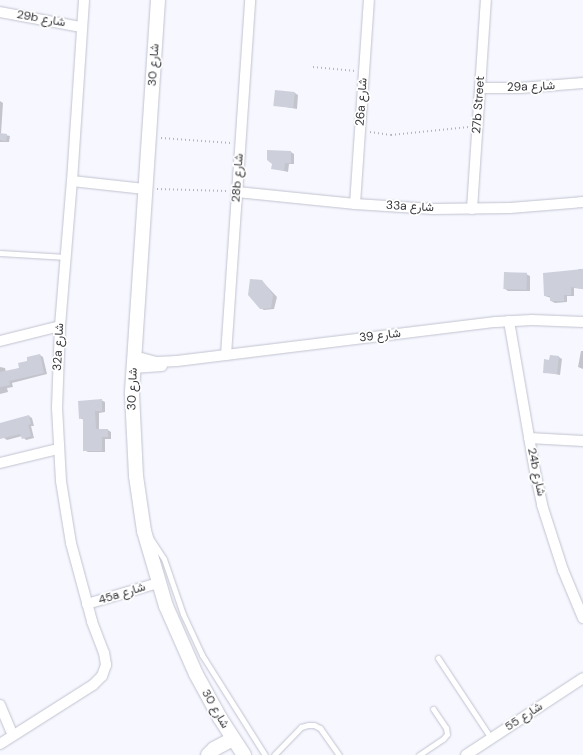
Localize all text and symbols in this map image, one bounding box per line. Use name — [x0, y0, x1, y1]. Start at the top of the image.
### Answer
street label: 29b شارع — [16, 8, 66, 30]
street label: شارع 30 — [145, 43, 163, 87]
street label: 27b Street — [470, 76, 488, 134]
street label: 26a شارع — [353, 77, 371, 127]
street label: 29a شارع — [507, 79, 555, 95]
street label: 28b شارع — [229, 153, 247, 203]
street label: 33a شارع — [386, 199, 434, 215]
street label: 32a شارع — [51, 323, 67, 371]
street label: شارع 39 — [358, 326, 402, 346]
street label: شارع 30 — [125, 367, 141, 411]
street label: 24b شارع — [524, 447, 548, 497]
street label: 45a شارع — [97, 580, 147, 608]
street label: شارع 30 — [198, 687, 232, 731]
street label: شارع 55 — [502, 700, 546, 734]

